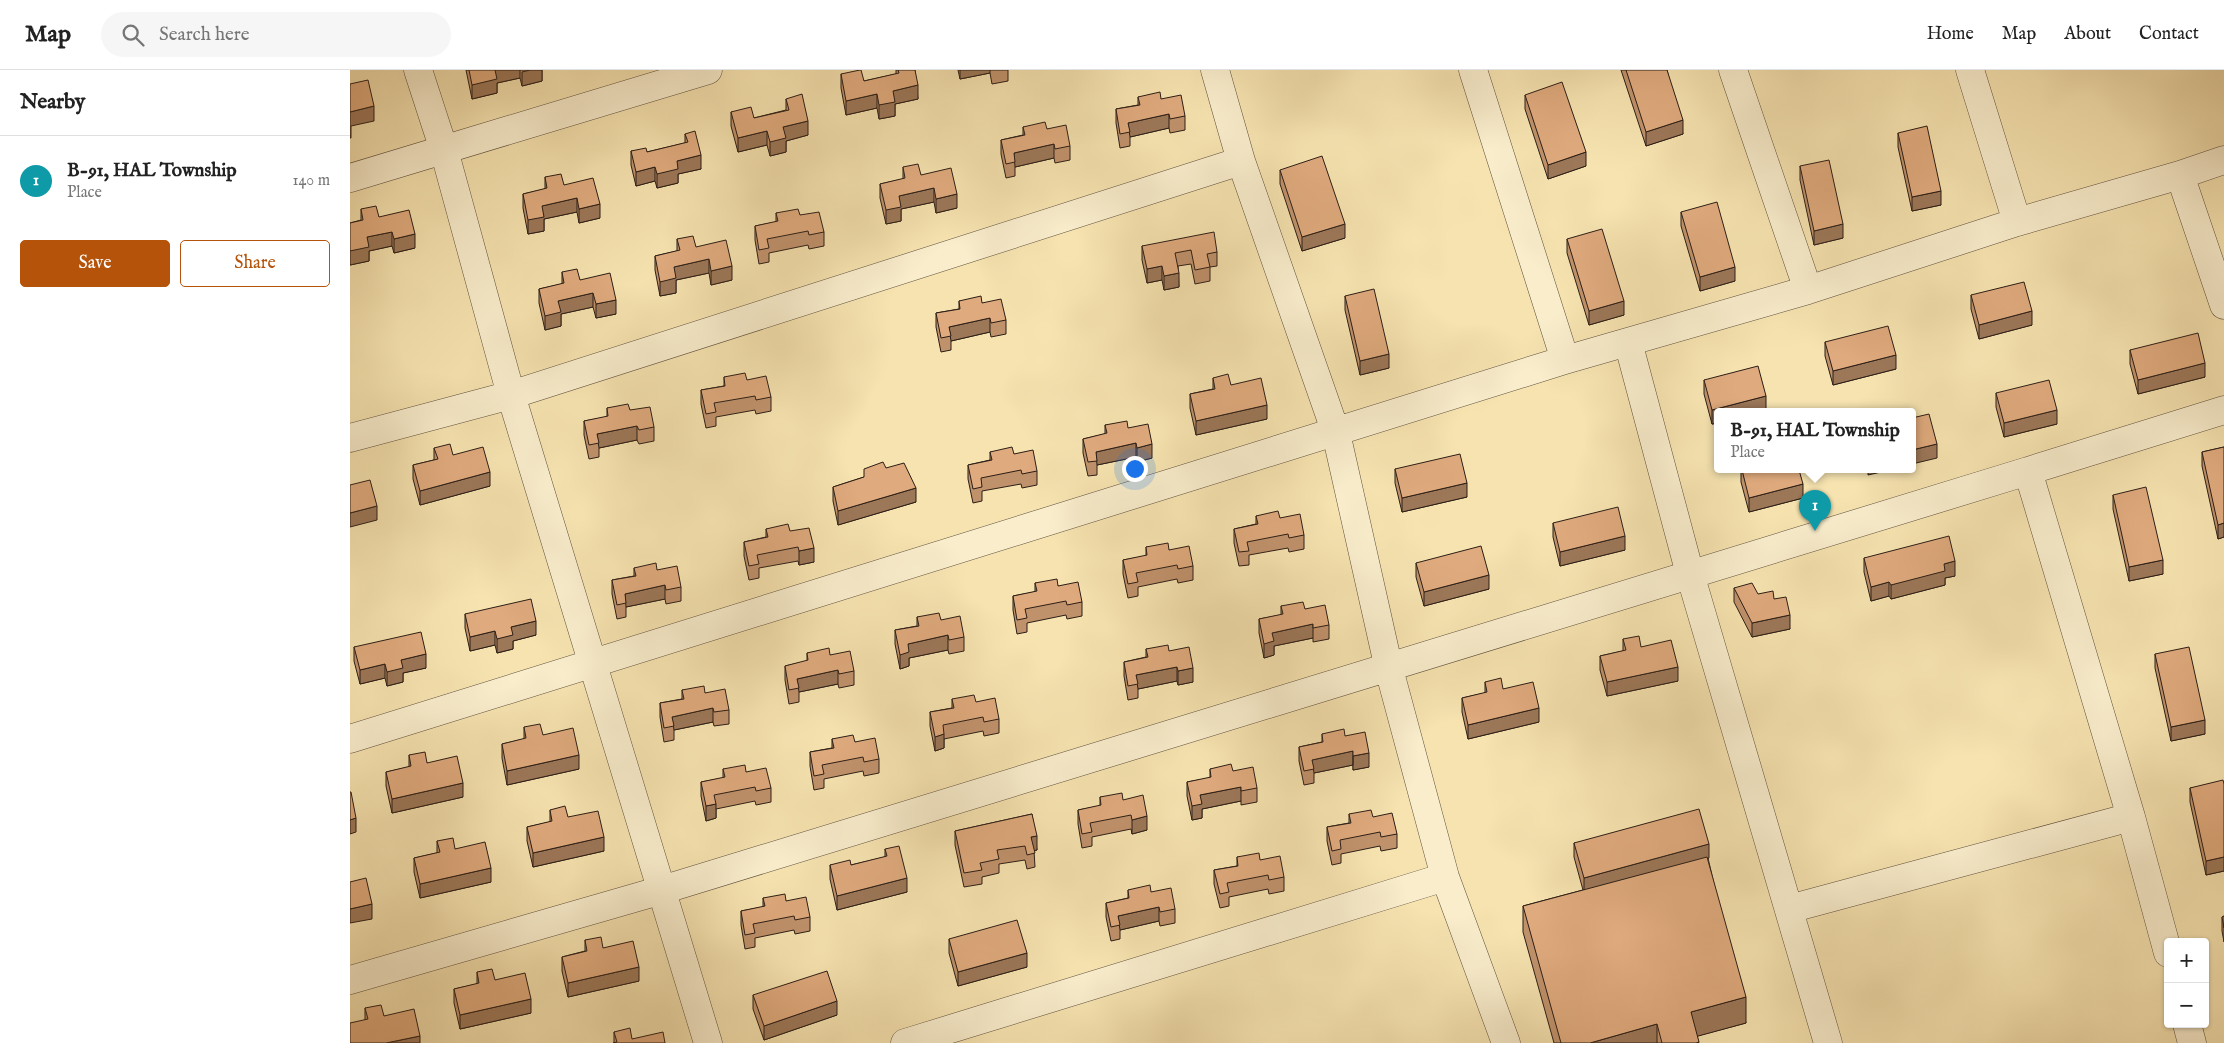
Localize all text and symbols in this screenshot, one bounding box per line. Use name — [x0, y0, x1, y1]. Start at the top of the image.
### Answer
search box — [101, 12, 451, 57]
text: Map — [25, 19, 71, 50]
icon: search — [119, 21, 147, 49]
text: Search here — [159, 23, 250, 47]
text: Home — [1927, 23, 1974, 46]
text: Map — [2002, 23, 2036, 46]
text: About — [2064, 23, 2111, 46]
text: Contact — [2139, 23, 2199, 46]
text: Nearby — [20, 89, 85, 116]
text: B-91, HAL Township — [67, 159, 237, 183]
text: 1 — [33, 171, 39, 191]
text: 140 m — [292, 171, 330, 191]
text: Place — [67, 183, 102, 203]
button: Save — [20, 240, 170, 287]
button: Share — [180, 240, 330, 287]
popup — [1714, 408, 1916, 473]
text: B-91, HAL Township — [1730, 419, 1900, 443]
text: Place — [1730, 443, 1765, 463]
your location — [1122, 456, 1148, 482]
pin: 1 — [1799, 490, 1831, 531]
map controls — [2164, 938, 2209, 1028]
button: + — [2164, 938, 2209, 983]
button: − — [2164, 983, 2209, 1028]

